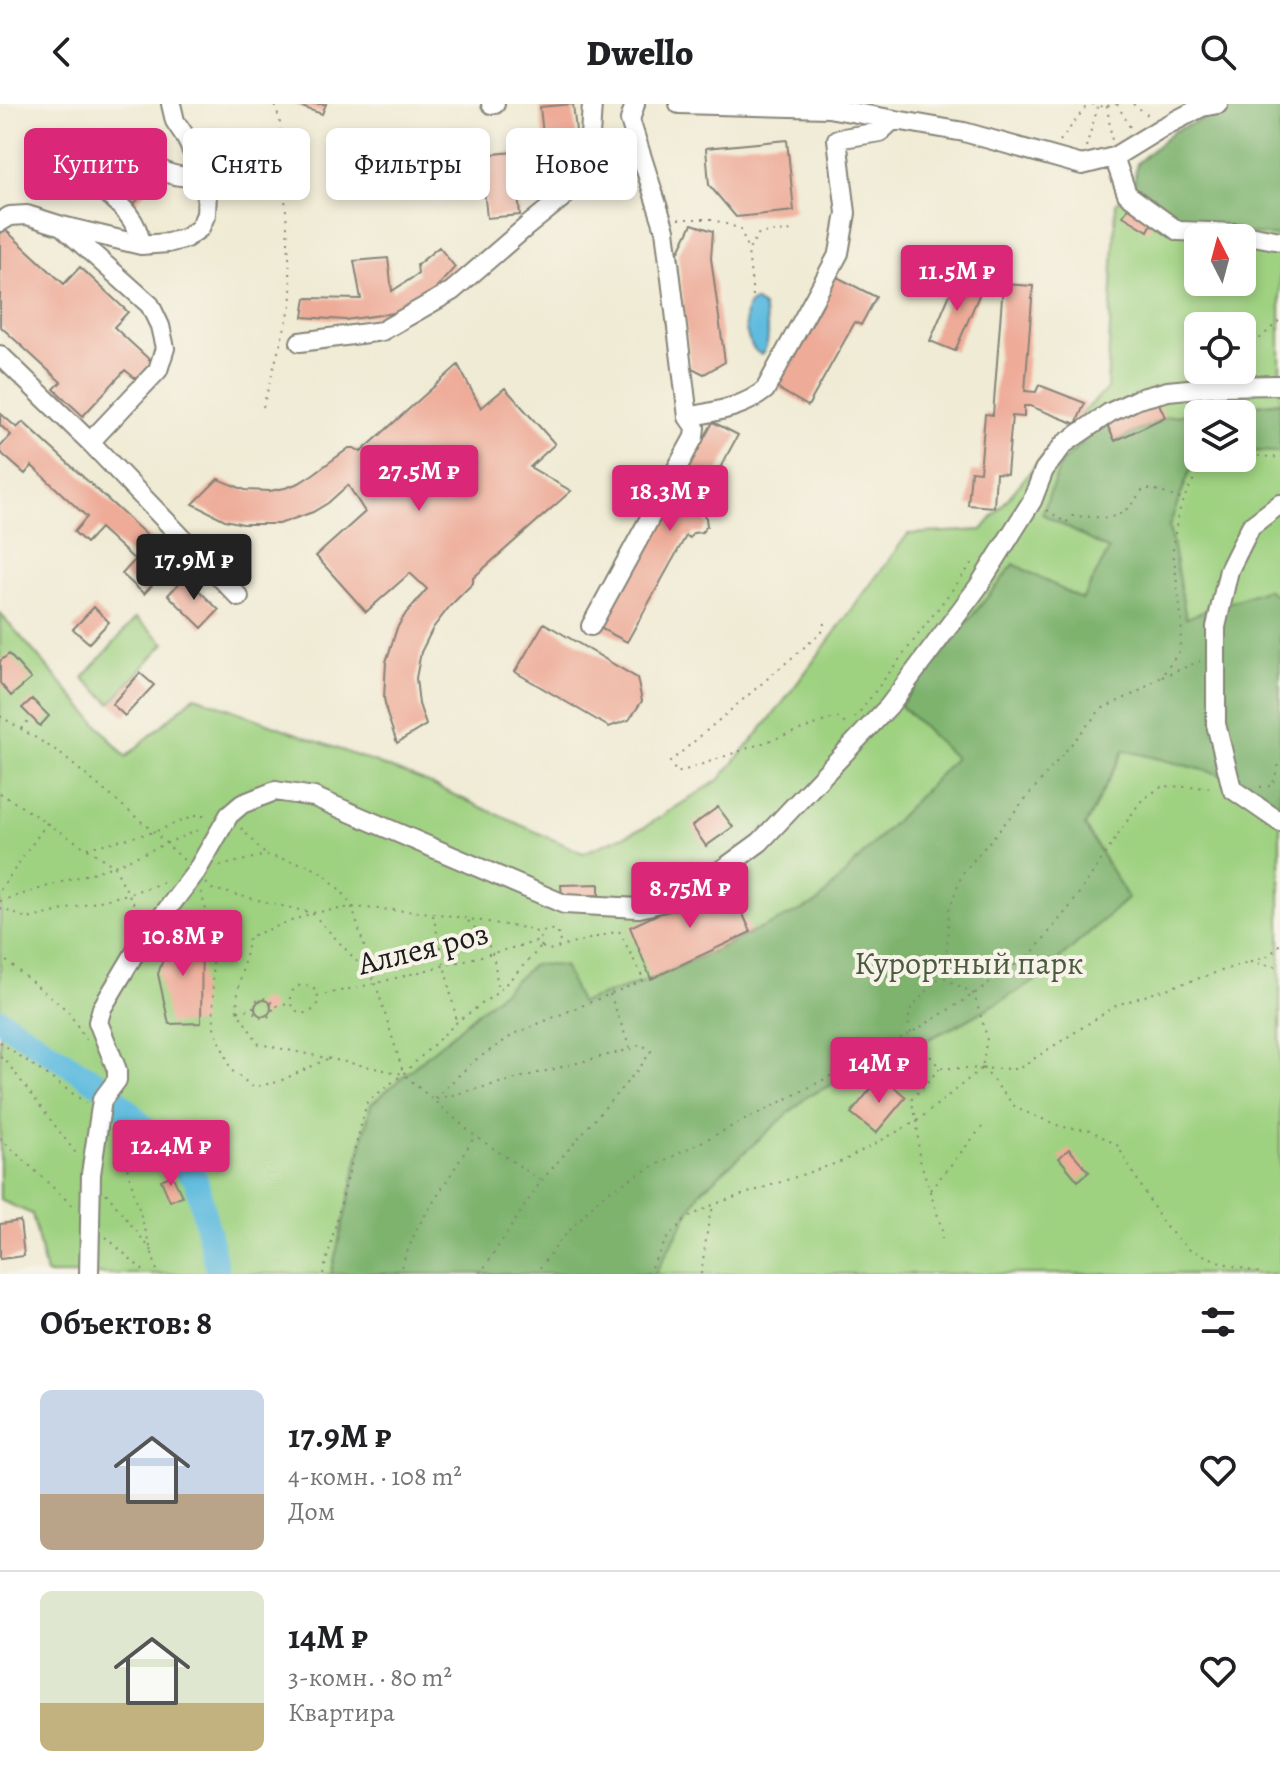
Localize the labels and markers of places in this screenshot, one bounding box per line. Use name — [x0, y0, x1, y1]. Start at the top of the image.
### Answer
pin: 11.5M ₽ — [883, 245, 1031, 313]
pin: 27.5M ₽ — [345, 445, 493, 513]
pin: 18.3M ₽ — [596, 465, 744, 533]
pin: 17.9M ₽ — [120, 534, 268, 602]
pin: 8.75M ₽ — [616, 862, 764, 930]
pin: 10.8M ₽ — [109, 910, 257, 978]
pin: 14M ₽ — [823, 1037, 935, 1105]
pin: 12.4M ₽ — [97, 1120, 245, 1188]

